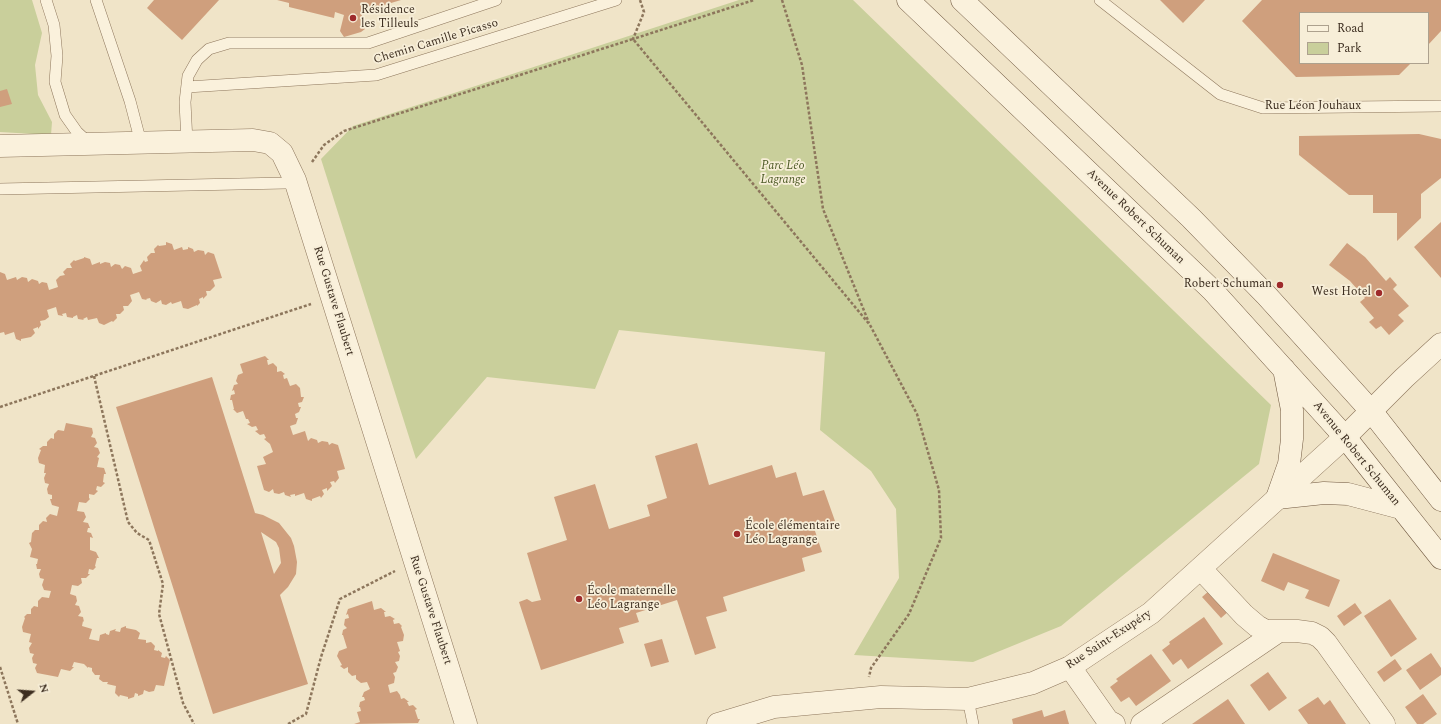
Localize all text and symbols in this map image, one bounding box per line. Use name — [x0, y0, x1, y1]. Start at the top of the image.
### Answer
place label: Résidence les Tilleuls — [361, 4, 419, 32]
legend — [1299, 12, 1429, 64]
marker: Résidence les Tilleuls — [348, 13, 358, 23]
street label: Chemin Camille Picasso — [372, 16, 500, 68]
text: Road — [1337, 19, 1364, 38]
text: Park — [1337, 39, 1362, 58]
street label: Rue Léon Jouhaux — [1265, 100, 1361, 114]
park label: Parc Léo Lagrange — [760, 160, 806, 188]
street label: Avenue Robert Schuman — [1083, 166, 1187, 268]
street label: Rue Gustave Flaubert — [309, 244, 357, 358]
place label: Robert Schuman — [1184, 278, 1272, 292]
marker: Robert Schuman — [1275, 280, 1285, 290]
place label: West Hotel — [1312, 286, 1371, 300]
marker: West Hotel — [1374, 288, 1384, 298]
street label: Avenue Robert Schuman — [1309, 399, 1403, 509]
place label: École élémentaire Léo Lagrange — [745, 520, 840, 548]
marker: École élémentaire Léo Lagrange — [732, 529, 742, 539]
street label: Rue Gustave Flaubert — [406, 554, 454, 666]
place label: École maternelle Léo Lagrange — [587, 585, 676, 613]
marker: École maternelle Léo Lagrange — [574, 594, 584, 604]
street label: Rue Saint-Exupéry — [1064, 607, 1154, 673]
north arrow — [12, 672, 52, 712]
text: N — [35, 682, 53, 695]

